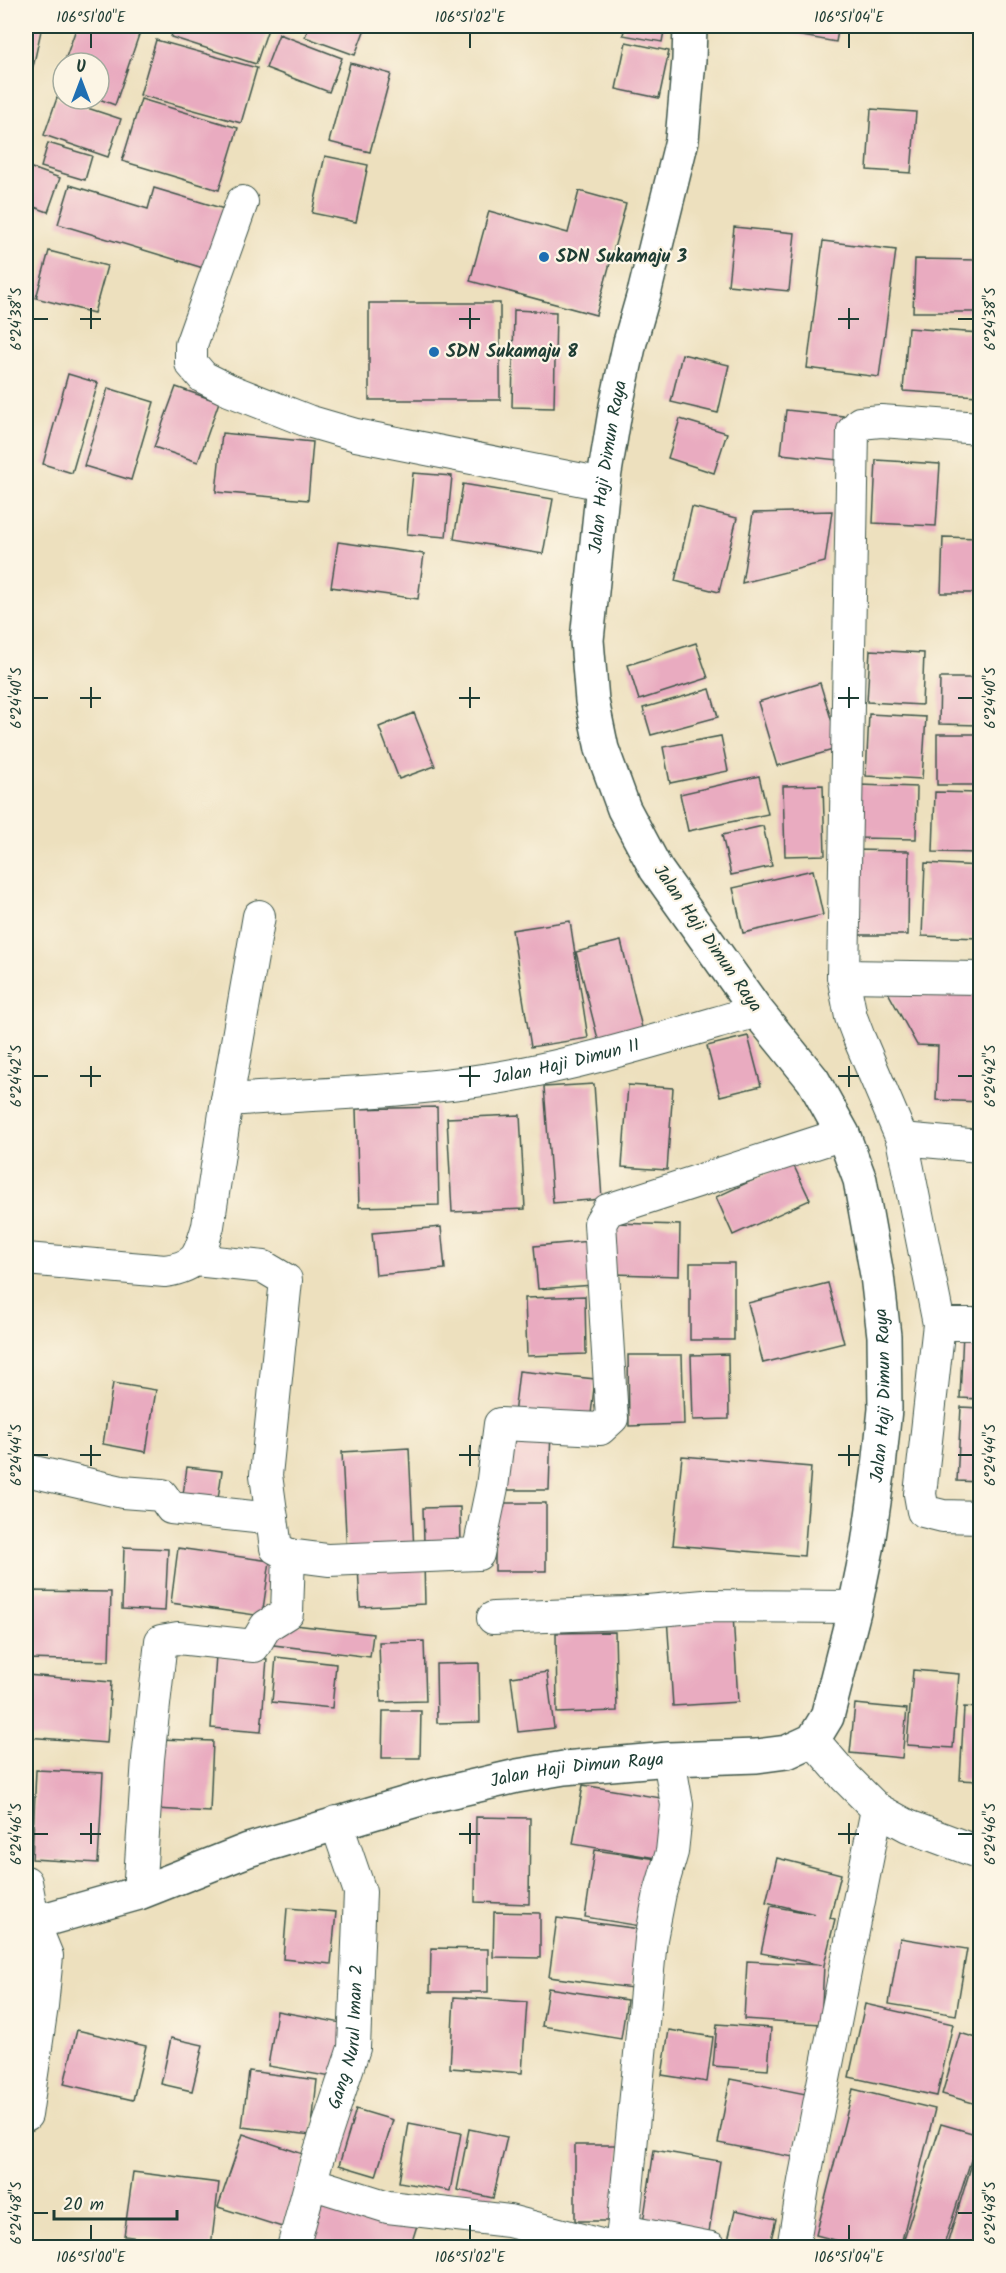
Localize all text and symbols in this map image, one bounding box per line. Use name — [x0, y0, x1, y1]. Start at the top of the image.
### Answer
text: 106°51'00"E — [56, 6, 127, 30]
text: 106°51'02"E — [435, 6, 506, 30]
text: 106°51'04"E — [814, 6, 885, 30]
north arrow — [51, 51, 111, 111]
text: U — [76, 55, 86, 80]
place label: SDN Sukamaju 3 — [556, 243, 687, 272]
marker: SDN Sukamaju 3 — [537, 250, 551, 264]
text: 6°24'38"S — [5, 287, 29, 351]
text: 6°24'38"S — [979, 287, 1003, 351]
place label: SDN Sukamaju 8 — [446, 338, 578, 367]
marker: SDN Sukamaju 8 — [427, 345, 441, 359]
street label: Jalan Haji Dimun Raya — [581, 378, 636, 555]
text: 6°24'40"S — [5, 667, 29, 729]
text: 6°24'40"S — [979, 667, 1003, 729]
street label: Jalan Haji Dimun Raya — [645, 859, 769, 1019]
street label: Jalan Haji Dimun II — [491, 1031, 643, 1093]
text: 6°24'42"S — [5, 1045, 29, 1107]
text: 6°24'42"S — [979, 1045, 1003, 1107]
street label: Jalan Haji Dimun Raya — [862, 1307, 900, 1485]
text: 6°24'44"S — [5, 1424, 29, 1486]
text: 6°24'44"S — [979, 1424, 1003, 1486]
street label: Jalan Haji Dimun Raya — [487, 1745, 665, 1796]
text: 6°24'46"S — [5, 1803, 29, 1865]
text: 6°24'46"S — [979, 1803, 1003, 1865]
street label: Gang Nurul Iman 2 — [320, 1964, 372, 2113]
text: 6°24'48"S — [5, 2182, 29, 2244]
text: 6°24'48"S — [979, 2182, 1003, 2244]
scale bar — [54, 2183, 177, 2221]
text: 20 m — [63, 2191, 104, 2220]
text: 106°51'00"E — [56, 2246, 127, 2270]
text: 106°51'02"E — [435, 2246, 506, 2270]
text: 106°51'04"E — [814, 2246, 885, 2270]

